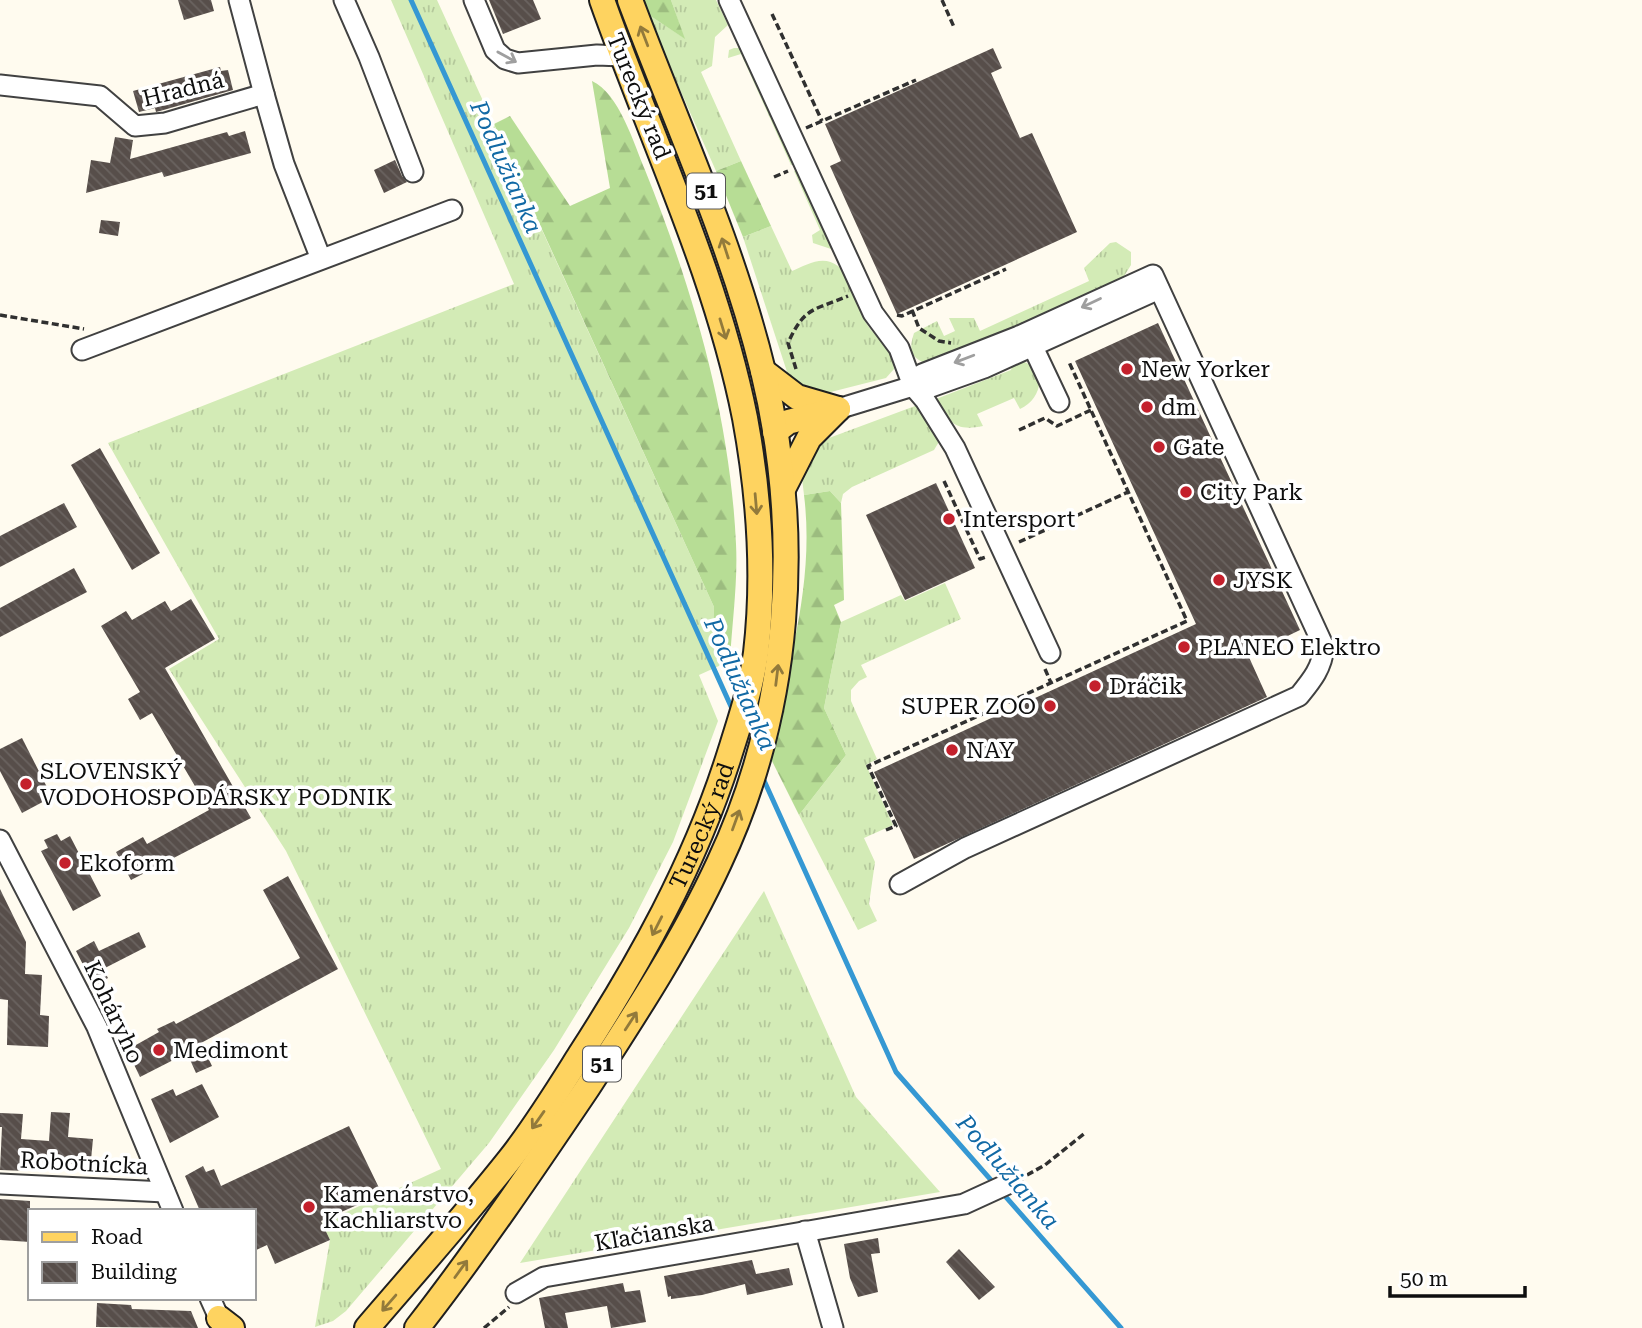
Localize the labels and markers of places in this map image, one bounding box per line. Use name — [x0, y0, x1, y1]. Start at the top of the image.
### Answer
place label: New Yorker — [1141, 356, 1270, 383]
marker: New Yorker — [1119, 361, 1135, 377]
place label: dm — [1161, 394, 1197, 421]
marker: dm — [1139, 399, 1155, 415]
place label: Gate — [1173, 434, 1224, 461]
marker: Gate — [1151, 439, 1167, 455]
place label: City Park — [1200, 479, 1303, 506]
marker: City Park — [1178, 484, 1194, 500]
place label: Intersport — [963, 506, 1076, 533]
marker: Intersport — [941, 511, 957, 527]
place label: JYSK — [1233, 567, 1293, 594]
marker: JYSK — [1211, 572, 1227, 588]
place label: PLANEO Elektro — [1198, 634, 1381, 661]
marker: PLANEO Elektro — [1176, 639, 1192, 655]
place label: Dráčik — [1109, 673, 1183, 700]
marker: Dráčik — [1087, 678, 1103, 694]
place label: SUPER ZOO — [902, 693, 1036, 720]
marker: SUPER ZOO — [1042, 698, 1058, 714]
place label: NAY — [966, 737, 1015, 764]
marker: NAY — [944, 742, 960, 758]
place label: SLOVENSKÝ VODOHOSPODÁRSKY PODNIK — [40, 758, 392, 811]
marker: SLOVENSKÝ VODOHOSPODÁRSKY PODNIK — [18, 776, 34, 792]
place label: Ekoform — [79, 850, 175, 877]
marker: Ekoform — [57, 855, 73, 871]
place label: Medimont — [173, 1037, 288, 1064]
marker: Medimont — [151, 1042, 167, 1058]
place label: Kamenárstvo, Kachliarstvo — [323, 1181, 474, 1234]
marker: Kamenárstvo, Kachliarstvo — [301, 1199, 317, 1215]

